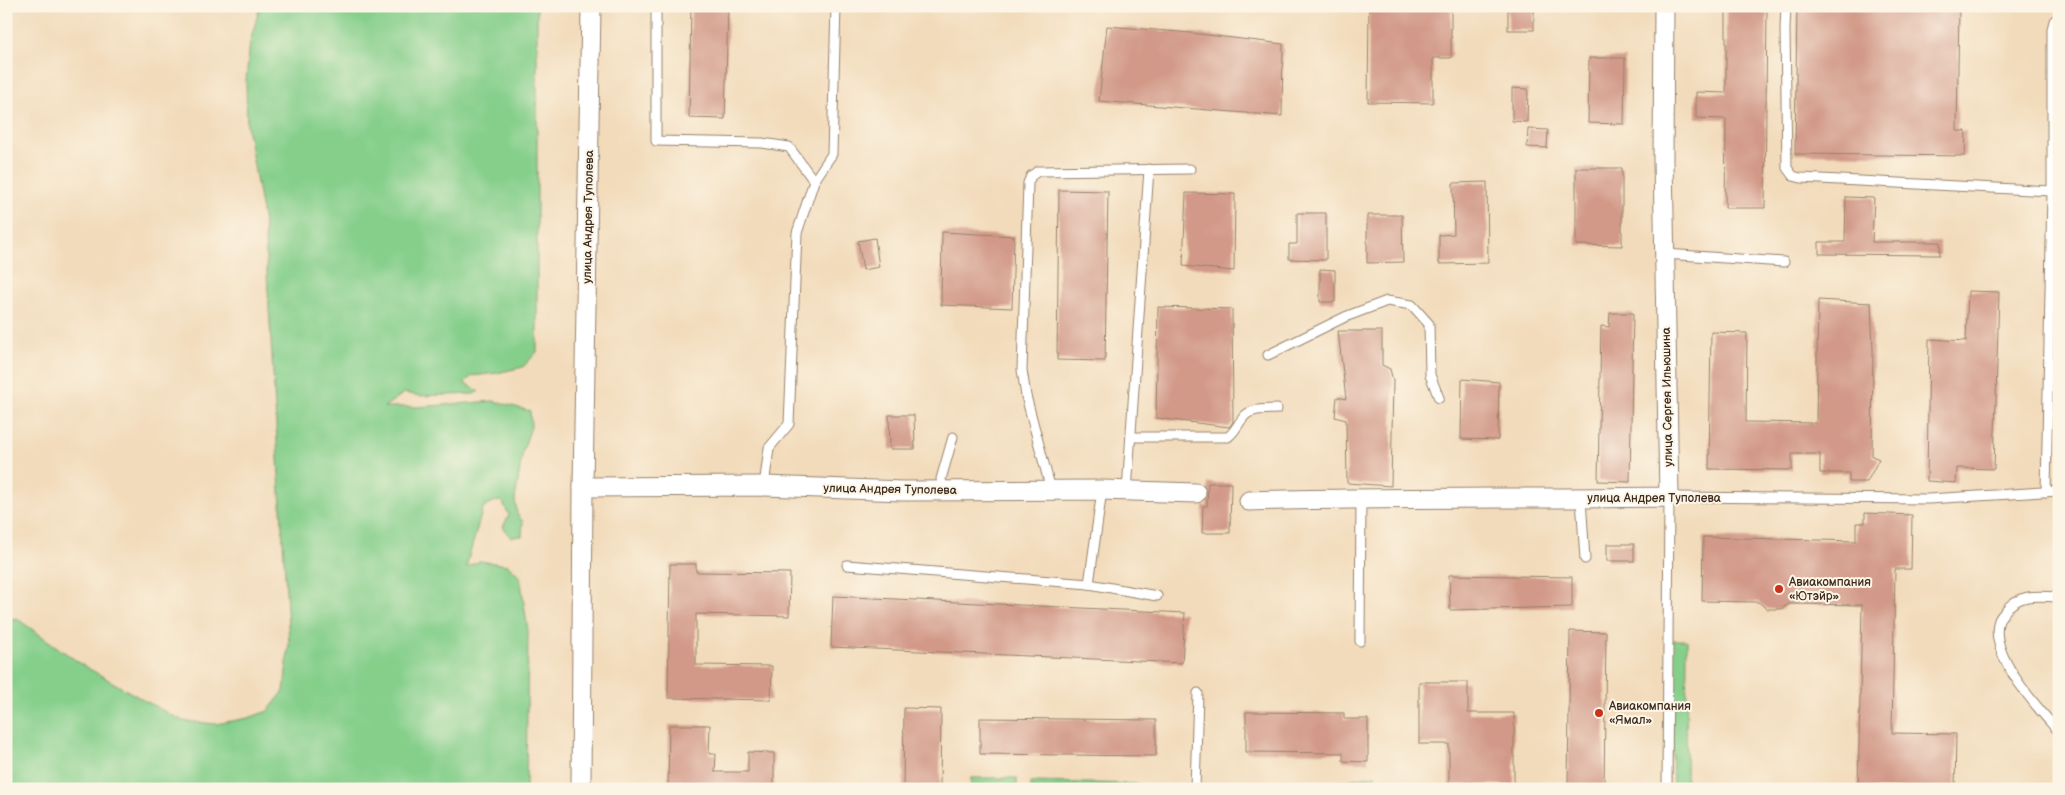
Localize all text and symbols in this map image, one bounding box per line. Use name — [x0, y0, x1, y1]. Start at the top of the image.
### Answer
street label: улица Андрея Туполева — [580, 150, 597, 284]
street label: улица Сергея Ильюшина — [1659, 327, 1676, 467]
street label: улица Андрея Туполева — [823, 481, 957, 498]
street label: улица Андрея Туполева — [1587, 491, 1721, 506]
place label: Авиакомпания «Ютэйр» — [1788, 575, 1871, 604]
marker: Авиакомпания «Ютэйр» — [1773, 583, 1785, 595]
place label: Авиакомпания «Ямал» — [1608, 699, 1691, 728]
marker: Авиакомпания «Ямал» — [1593, 707, 1605, 719]

